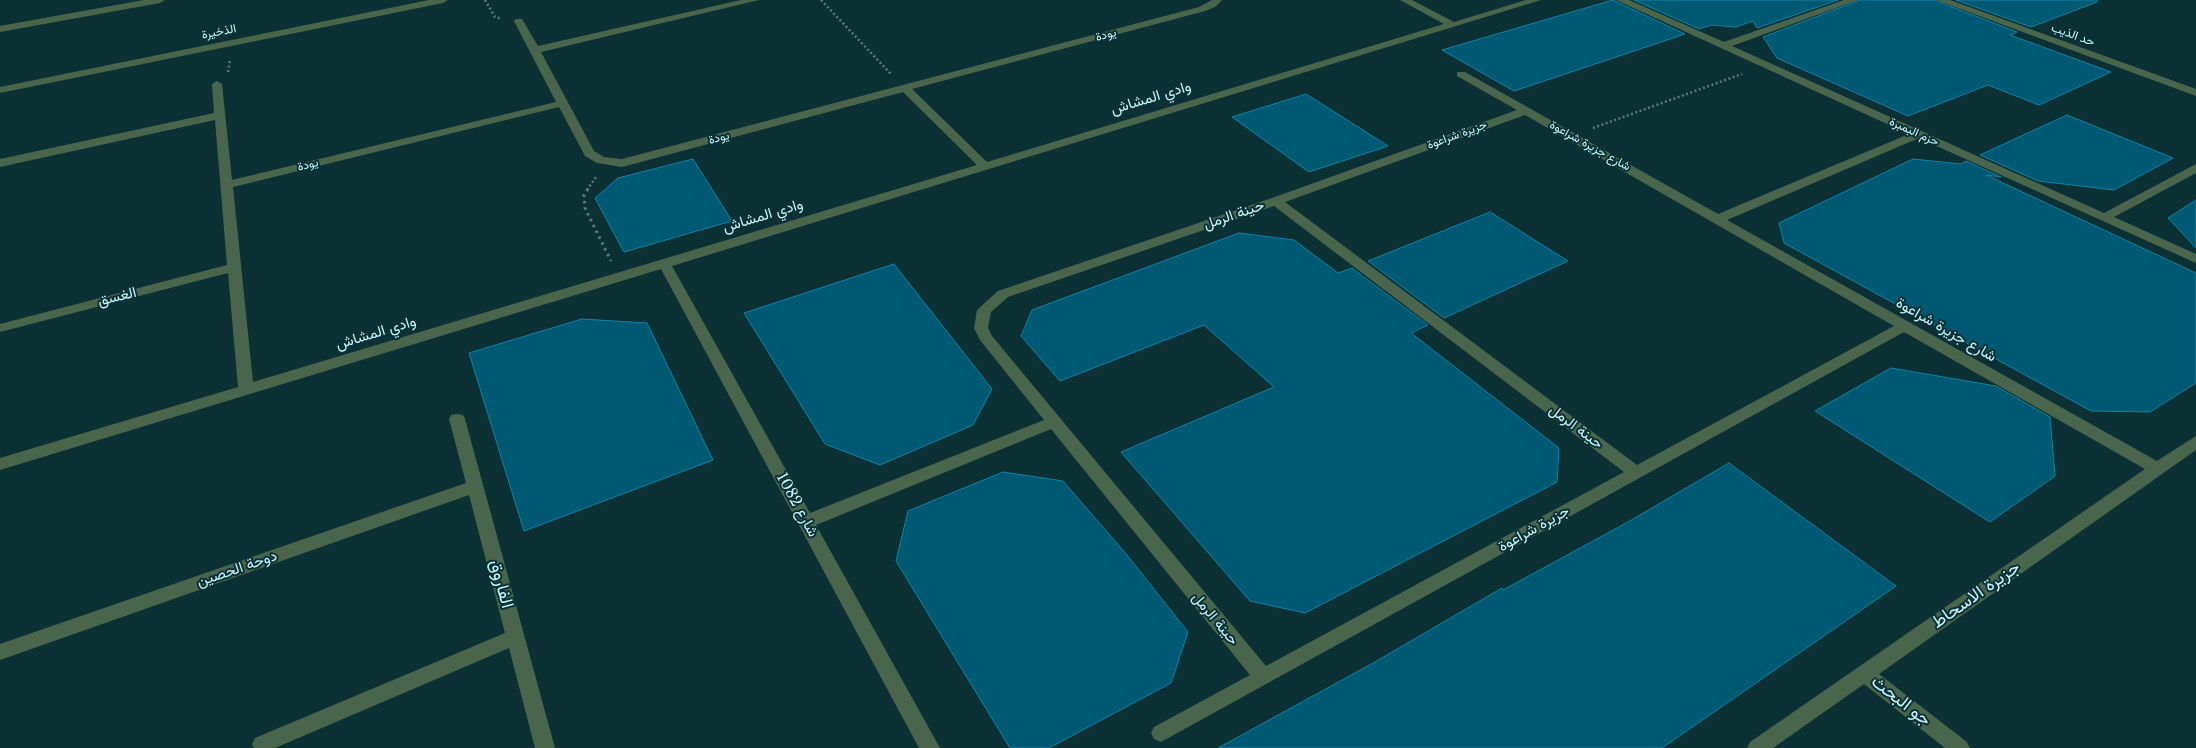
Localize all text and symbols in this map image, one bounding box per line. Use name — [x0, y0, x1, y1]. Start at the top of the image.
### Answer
street label: حد الذيب — [2049, 20, 2097, 50]
street label: الذخيرة — [201, 22, 237, 42]
street label: يودة — [1094, 25, 1118, 45]
street label: وادي المشاش — [1109, 77, 1193, 119]
street label: حزم البمبرة — [1887, 115, 1941, 149]
street label: جزيرة شراعوة — [1425, 117, 1489, 153]
street label: شارع جزيرة شراعوة — [1547, 118, 1633, 174]
street label: يودة — [707, 128, 731, 148]
street label: يودة — [296, 155, 320, 175]
street label: وادي المشاش — [721, 195, 805, 237]
street label: حينة الرمل — [1201, 196, 1267, 234]
street label: الغسق — [96, 284, 138, 310]
street label: شارع جزيرة شراعوة — [1893, 294, 1999, 366]
street label: وادي المشاش — [334, 312, 418, 354]
street label: حينة الرمل — [1545, 401, 1607, 453]
street label: شارع 1082 — [772, 470, 822, 540]
street label: جزيرة شراعوة — [1495, 502, 1573, 556]
street label: دوحة الحصين — [195, 547, 279, 591]
street label: الفاروق — [484, 557, 518, 611]
street label: جزيرة الاسحاط — [1928, 557, 2024, 633]
street label: حينة الرمل — [1188, 589, 1242, 649]
street label: جو البحث — [1867, 671, 1935, 731]

